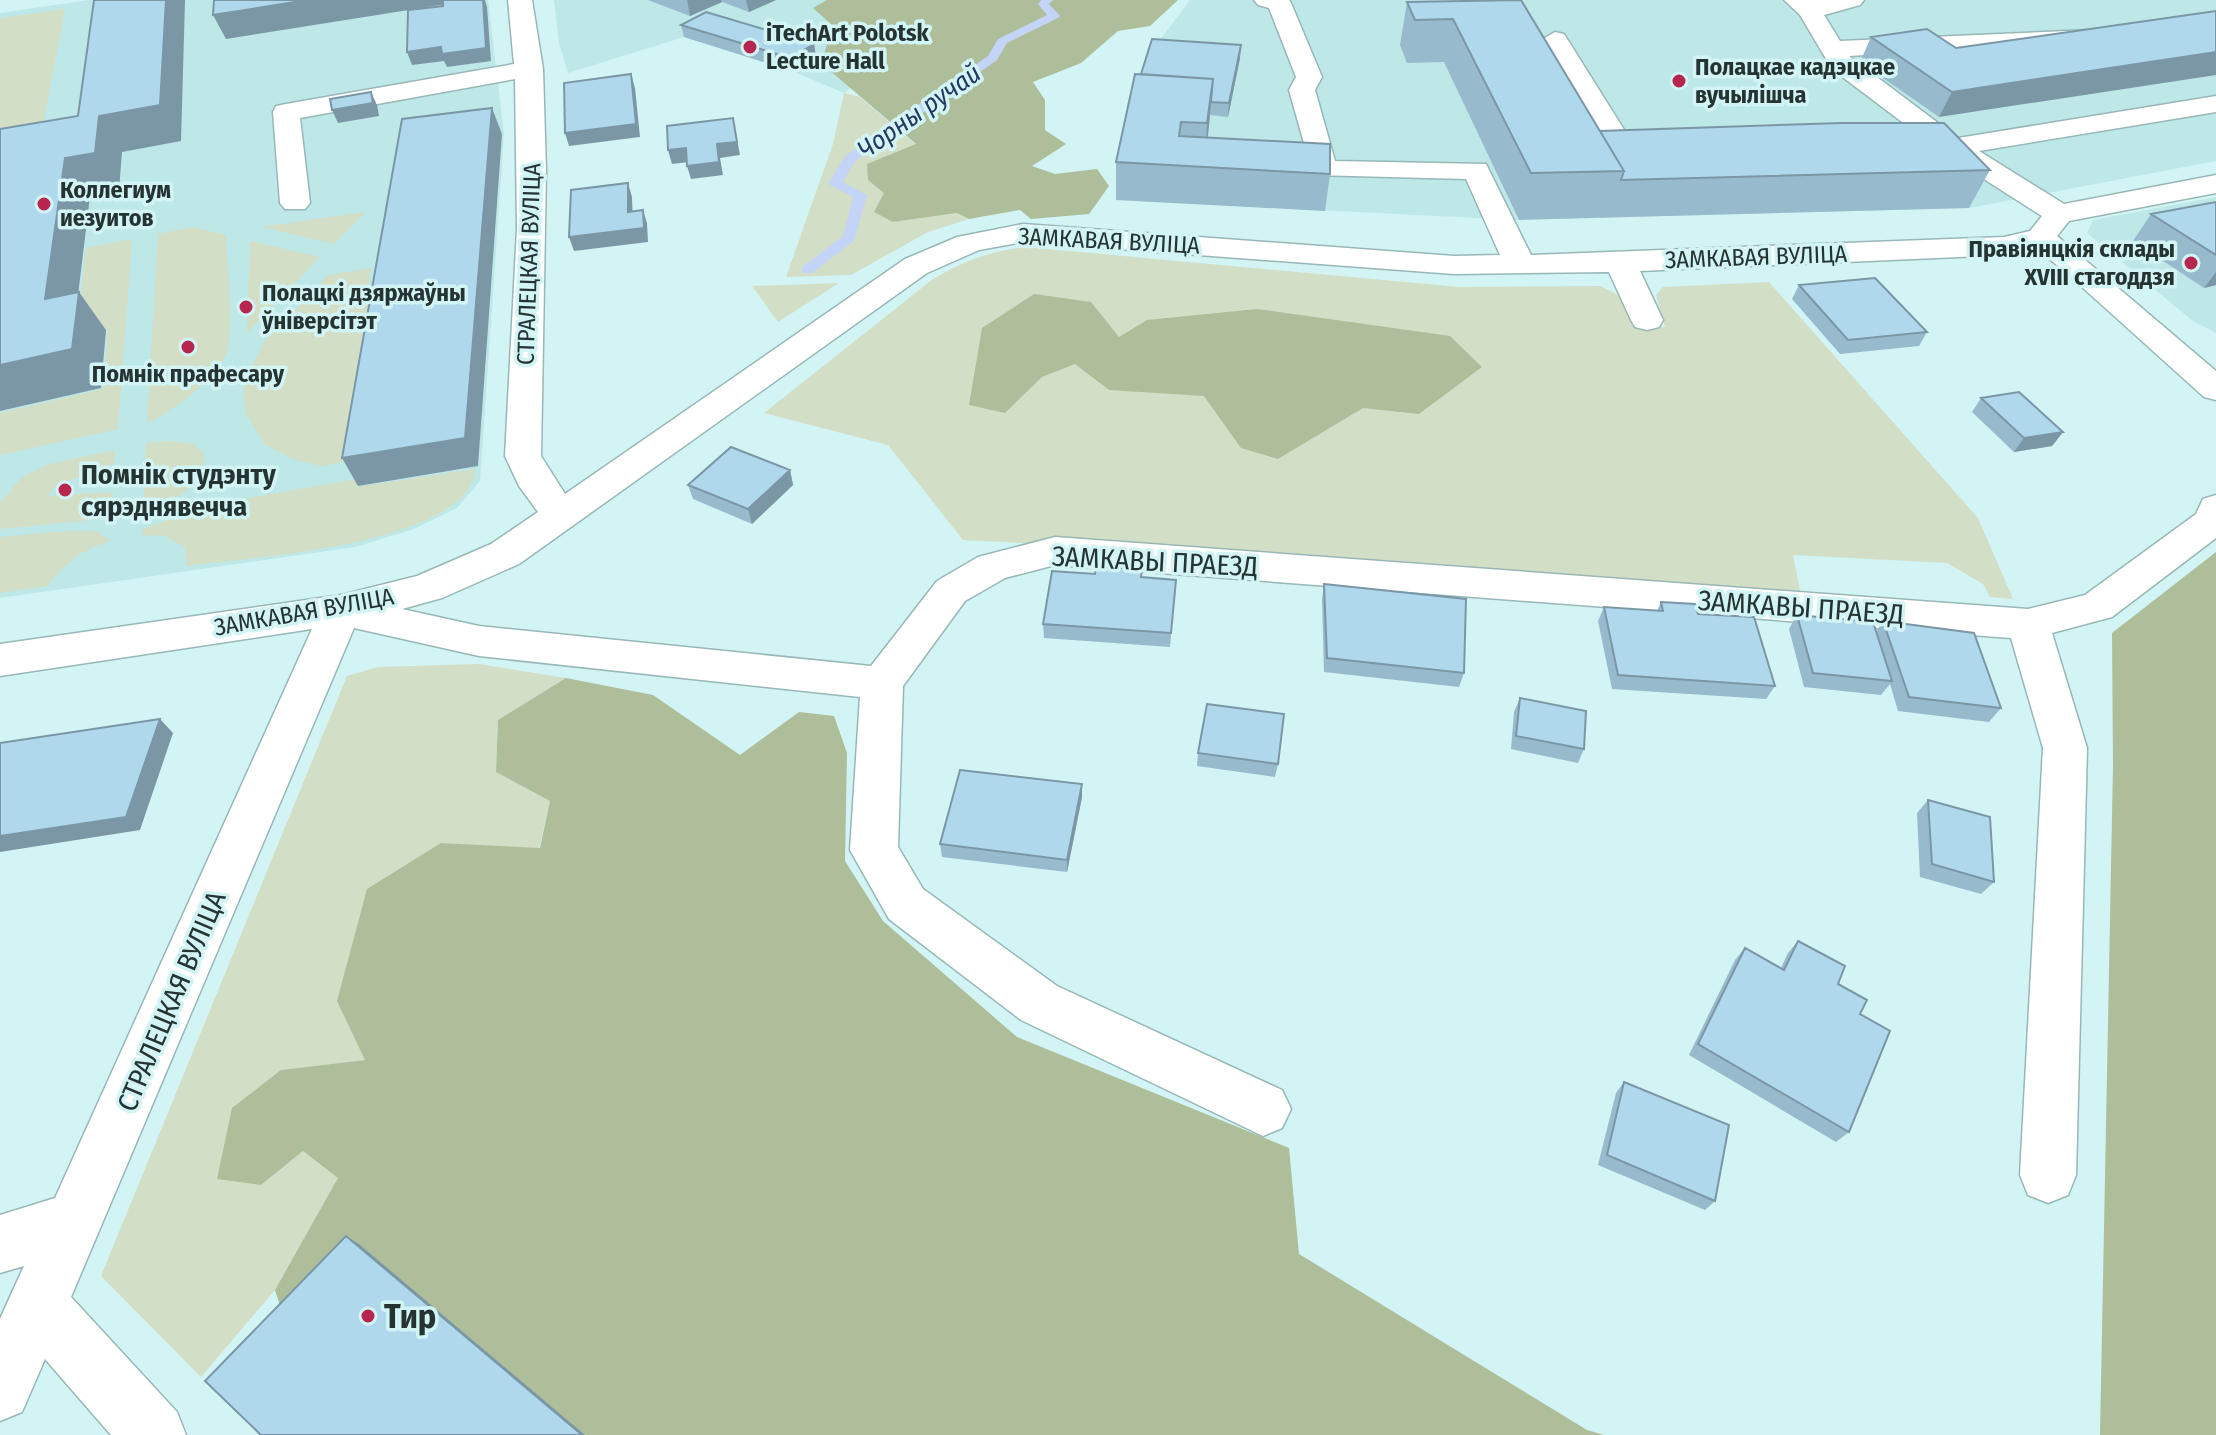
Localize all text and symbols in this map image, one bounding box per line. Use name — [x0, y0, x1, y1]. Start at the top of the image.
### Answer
place label: iTechArt Polotsk Lecture Hall — [766, 19, 929, 75]
marker: iTechArt Polotsk Lecture Hall — [741, 38, 759, 56]
place label: Полацкае кадэцкае вучылішча — [1695, 53, 1895, 109]
water label: Чорны ручай — [852, 58, 987, 165]
marker: Полацкае кадэцкае вучылішча — [1670, 72, 1688, 90]
street label: СТРАЛЕЦКАЯ ВУЛІЦА — [511, 162, 547, 365]
place label: Коллегиум иезуитов — [60, 176, 171, 232]
marker: Коллегиум иезуитов — [35, 195, 53, 213]
street label: ЗАМКАВАЯ ВУЛІЦА — [1017, 222, 1201, 260]
place label: Правіянцкія склады XVIII стагоддзя — [1969, 235, 2175, 291]
street label: ЗАМКАВАЯ ВУЛІЦА — [1665, 240, 1848, 274]
marker: Правіянцкія склады XVIII стагоддзя — [2182, 254, 2200, 272]
place label: Полацкі дзяржаўны ўніверсітэт — [261, 279, 466, 335]
marker: Полацкі дзяржаўны ўніверсітэт — [237, 298, 255, 316]
marker: Помнік прафесару — [179, 338, 197, 356]
place label: Помнік прафесару — [92, 360, 285, 388]
place label: Помнік студэнту сярэднявечча — [81, 458, 277, 523]
marker: Помнік студэнту сярэднявечча — [56, 481, 74, 499]
street label: ЗАМКАВЫ ПРАЕЗД — [1051, 540, 1259, 583]
street label: ЗАМКАВАЯ ВУЛІЦА — [212, 582, 396, 642]
street label: ЗАМКАВЫ ПРАЕЗД — [1697, 584, 1905, 631]
street label: СТРАЛЕЦКАЯ ВУЛІЦА — [110, 886, 233, 1116]
place label: Тир — [384, 1296, 436, 1337]
marker: Тир — [359, 1307, 377, 1325]

